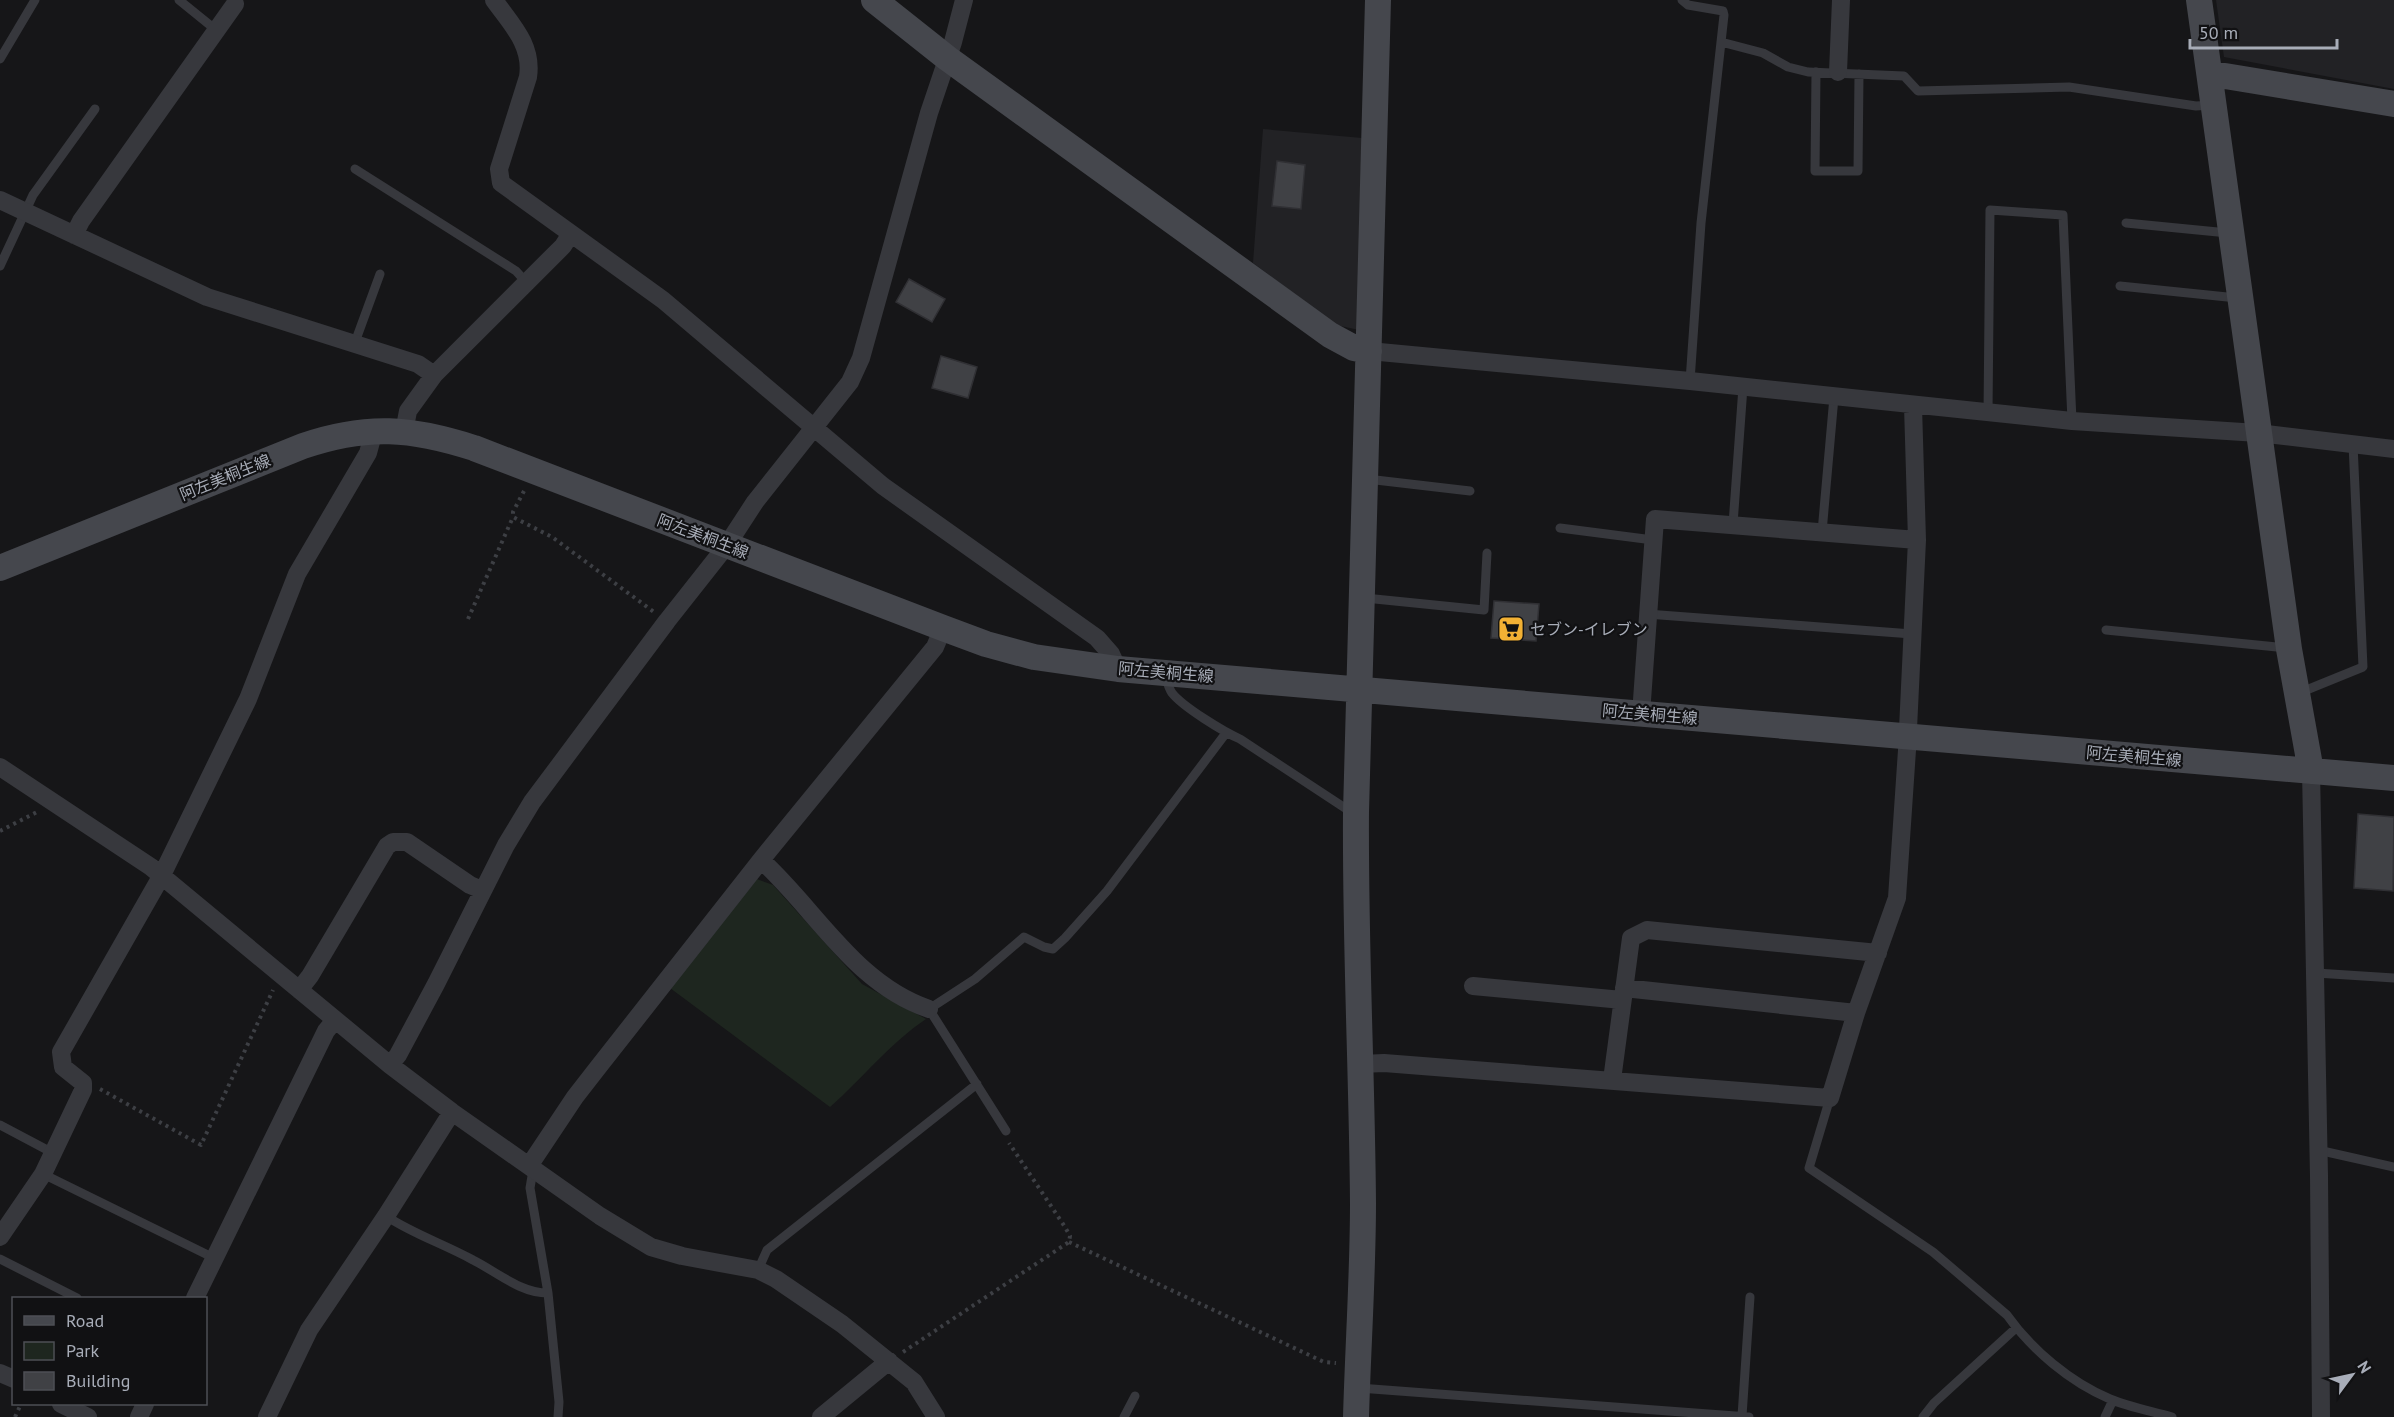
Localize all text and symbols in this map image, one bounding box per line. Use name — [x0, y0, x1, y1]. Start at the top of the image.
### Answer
scale bar — [2190, 12, 2337, 50]
text: 50 m — [2199, 21, 2238, 44]
street label: 阿左美桐生線 — [177, 450, 273, 504]
street label: 阿左美桐生線 — [655, 509, 751, 563]
supermarket icon: セブン-イレブン — [1496, 614, 1526, 644]
place label: セブン-イレブン — [1530, 619, 1648, 639]
street label: 阿左美桐生線 — [1117, 658, 1215, 686]
street label: 阿左美桐生線 — [1601, 700, 1699, 728]
street label: 阿左美桐生線 — [2085, 742, 2183, 770]
legend — [12, 1297, 207, 1405]
text: Road — [66, 1309, 104, 1332]
text: Park — [66, 1339, 99, 1362]
north arrow — [2322, 1345, 2382, 1405]
text: N — [2353, 1357, 2376, 1377]
text: Building — [66, 1369, 130, 1392]

